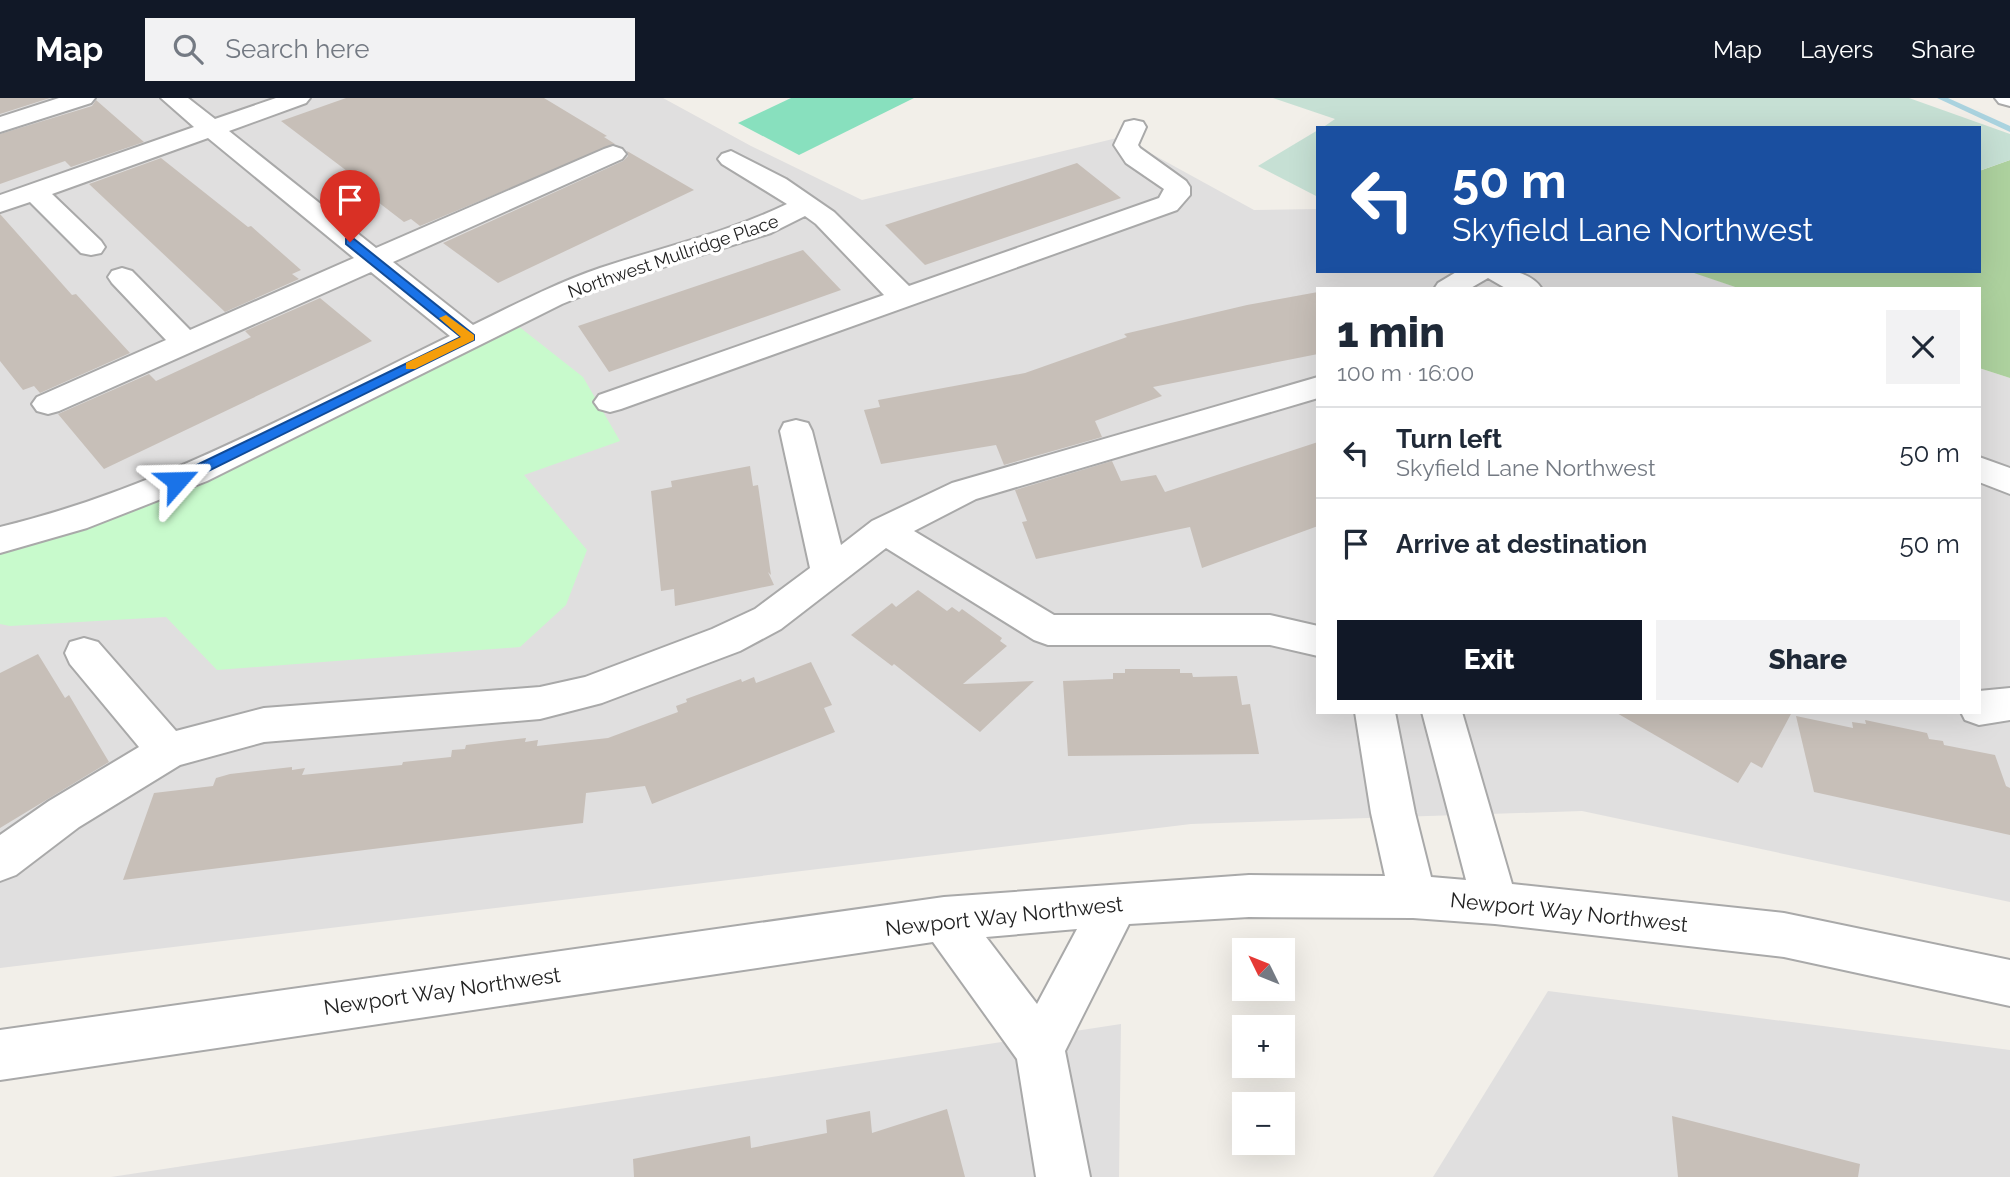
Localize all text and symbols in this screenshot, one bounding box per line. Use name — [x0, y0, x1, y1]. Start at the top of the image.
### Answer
search box — [145, 18, 635, 81]
text: Map — [35, 30, 103, 69]
icon: search — [169, 30, 207, 68]
text: Search here — [225, 34, 370, 64]
text: Map — [1713, 35, 1762, 64]
text: Layers — [1800, 35, 1873, 64]
text: Share — [1911, 35, 1975, 64]
text: 50 m — [1452, 152, 1567, 209]
icon: left — [1337, 154, 1428, 245]
pin — [320, 170, 380, 242]
icon: arrive — [331, 181, 369, 219]
street label: Northwest Mullridge Place — [565, 210, 782, 302]
text: Skyfield Lane Northwest — [1452, 211, 1813, 248]
text: 1 min — [1337, 308, 1445, 357]
button: close — [1886, 310, 1960, 384]
text: 100 m · 16:00 — [1337, 359, 1474, 386]
text: Turn left — [1396, 424, 1502, 454]
icon: left — [1337, 434, 1375, 472]
text: 50 m — [1899, 438, 1960, 468]
position arrow — [140, 444, 214, 518]
text: Skyfield Lane Northwest — [1396, 454, 1656, 481]
icon: arrive — [1337, 525, 1375, 563]
text: Arrive at destination — [1396, 529, 1647, 559]
text: 50 m — [1899, 529, 1960, 559]
button: Exit — [1337, 620, 1642, 700]
button: Share — [1656, 620, 1960, 700]
street label: Newport Way Northwest — [1449, 887, 1689, 937]
street label: Newport Way Northwest — [884, 891, 1124, 941]
north arrow — [1232, 938, 1295, 1001]
map controls — [1232, 938, 1295, 1155]
street label: Newport Way Northwest — [322, 962, 562, 1020]
button: + — [1232, 1015, 1295, 1078]
button: − — [1232, 1092, 1295, 1155]

